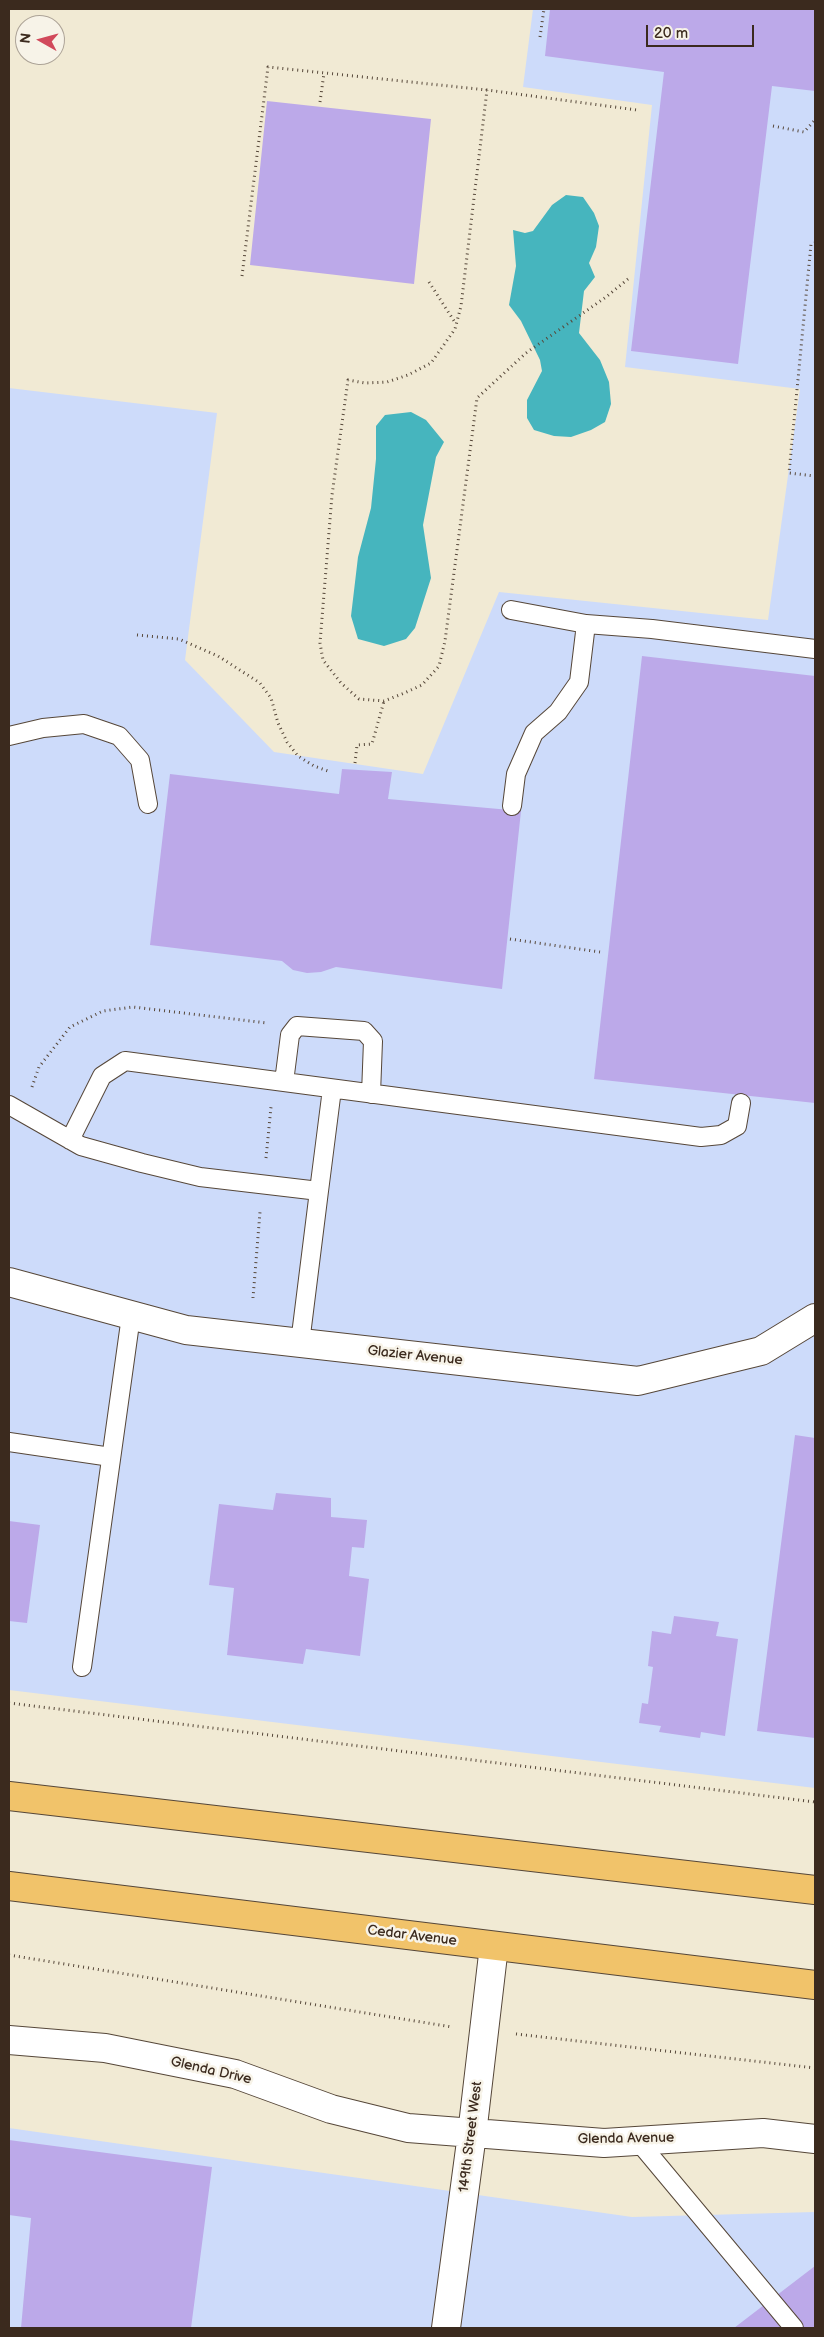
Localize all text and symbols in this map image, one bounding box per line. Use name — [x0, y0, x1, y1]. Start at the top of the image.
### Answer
north arrow — [15, 15, 65, 65]
scale bar — [649, 15, 756, 47]
text: 20 m — [654, 24, 688, 43]
text: N — [17, 32, 35, 44]
street label: Glazier Avenue — [367, 1343, 463, 1369]
street label: Cedar Avenue — [366, 1922, 458, 1950]
street label: Glenda Drive — [169, 2054, 253, 2088]
street label: 149th Street West — [456, 2081, 486, 2193]
street label: Glenda Avenue — [578, 2130, 674, 2148]

